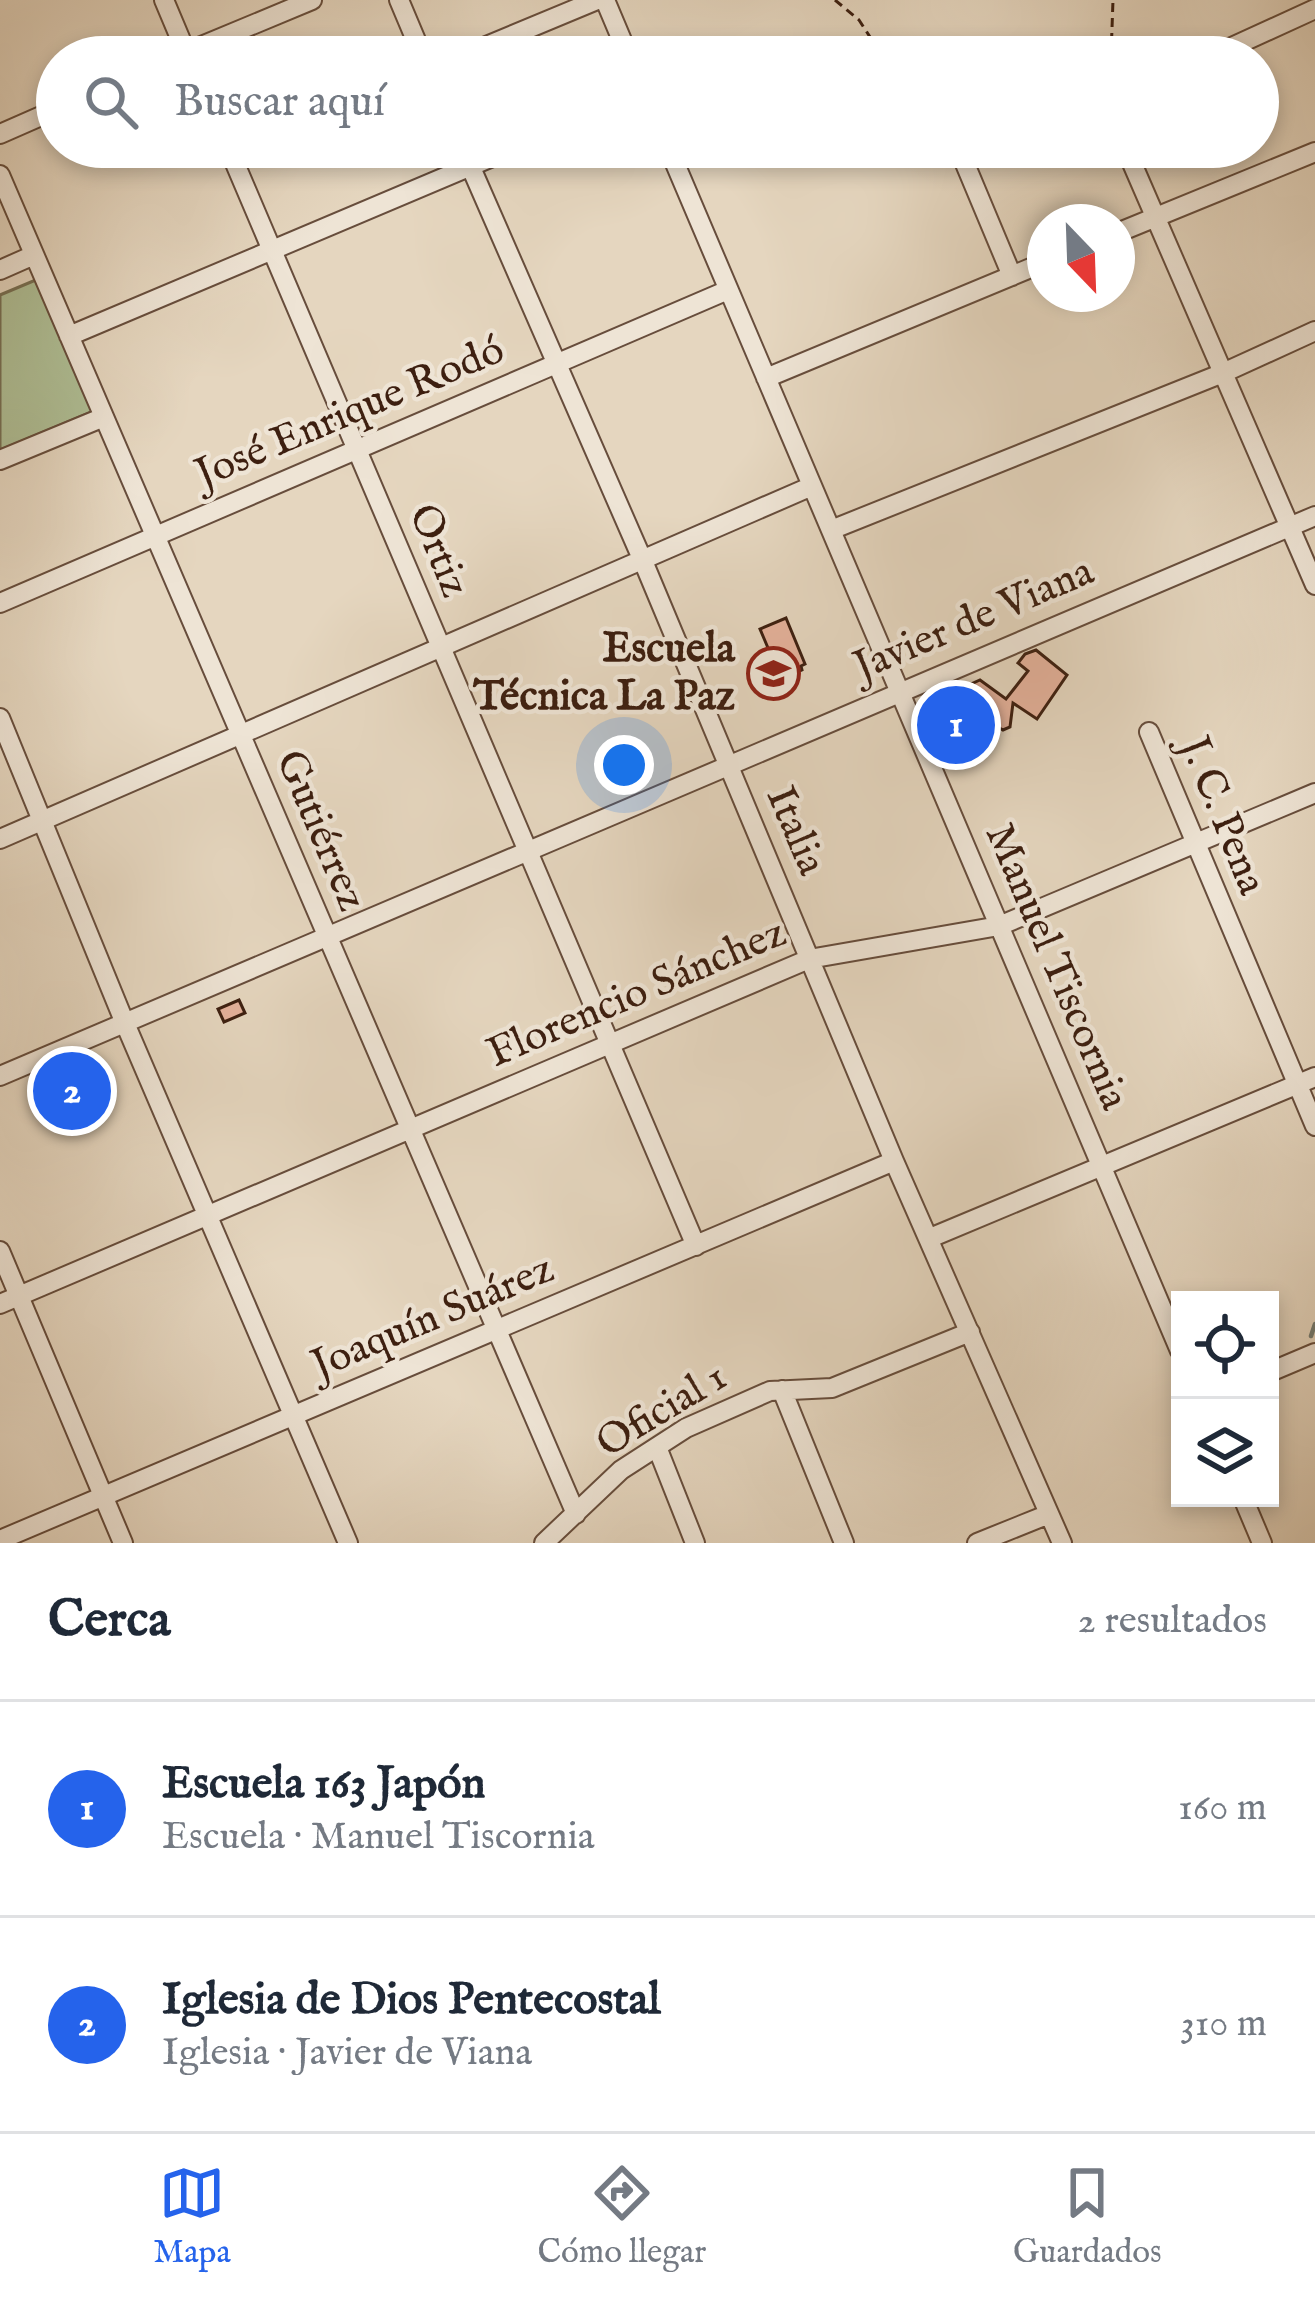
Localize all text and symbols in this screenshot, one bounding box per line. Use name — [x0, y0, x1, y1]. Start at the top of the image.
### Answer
search box — [36, 36, 1279, 168]
icon: search — [78, 69, 144, 135]
text: Buscar aquí — [174, 74, 385, 131]
north arrow — [1027, 204, 1135, 312]
street label: José Enrique Rodó — [184, 324, 512, 503]
street label: Ortiz — [396, 497, 480, 605]
street label: Javier de Viana — [842, 545, 1103, 696]
place label: Escuela Técnica La Paz — [472, 623, 736, 724]
school or university icon: Escuela Técnica La Paz — [746, 645, 802, 701]
pin: 1 — [917, 680, 995, 770]
street label: J. C. Pena — [1165, 726, 1278, 903]
your location — [594, 735, 654, 795]
street label: Gutiérrez — [262, 743, 378, 919]
street label: Italia — [753, 779, 838, 884]
street label: Manuel Tiscornia — [972, 816, 1140, 1119]
street label: Florencio Sánchez — [480, 907, 794, 1081]
pin: 2 — [33, 1046, 111, 1136]
street label: Joaquín Suárez — [300, 1243, 562, 1394]
map controls — [1171, 1291, 1279, 1507]
button: locate — [1171, 1291, 1279, 1399]
street label: Oficial 1 — [587, 1351, 737, 1471]
button: layers — [1171, 1399, 1279, 1507]
text: Cerca — [48, 1589, 171, 1654]
text: 2 resultados — [1078, 1597, 1267, 1646]
text: Escuela 163 Japón — [162, 1756, 485, 1813]
text: 1 — [80, 1784, 94, 1833]
text: 160 m — [1178, 1784, 1267, 1833]
text: Escuela · Manuel Tiscornia — [162, 1813, 595, 1862]
text: Iglesia de Dios Pentecostal — [162, 1972, 661, 2029]
text: 2 — [78, 2000, 96, 2049]
text: 310 m — [1180, 2000, 1267, 2049]
text: Iglesia · Javier de Viana — [162, 2029, 532, 2078]
tab: Mapa — [153, 2160, 231, 2274]
tab: Cómo llegar — [537, 2160, 706, 2274]
tab: Guardados — [1013, 2160, 1162, 2274]

